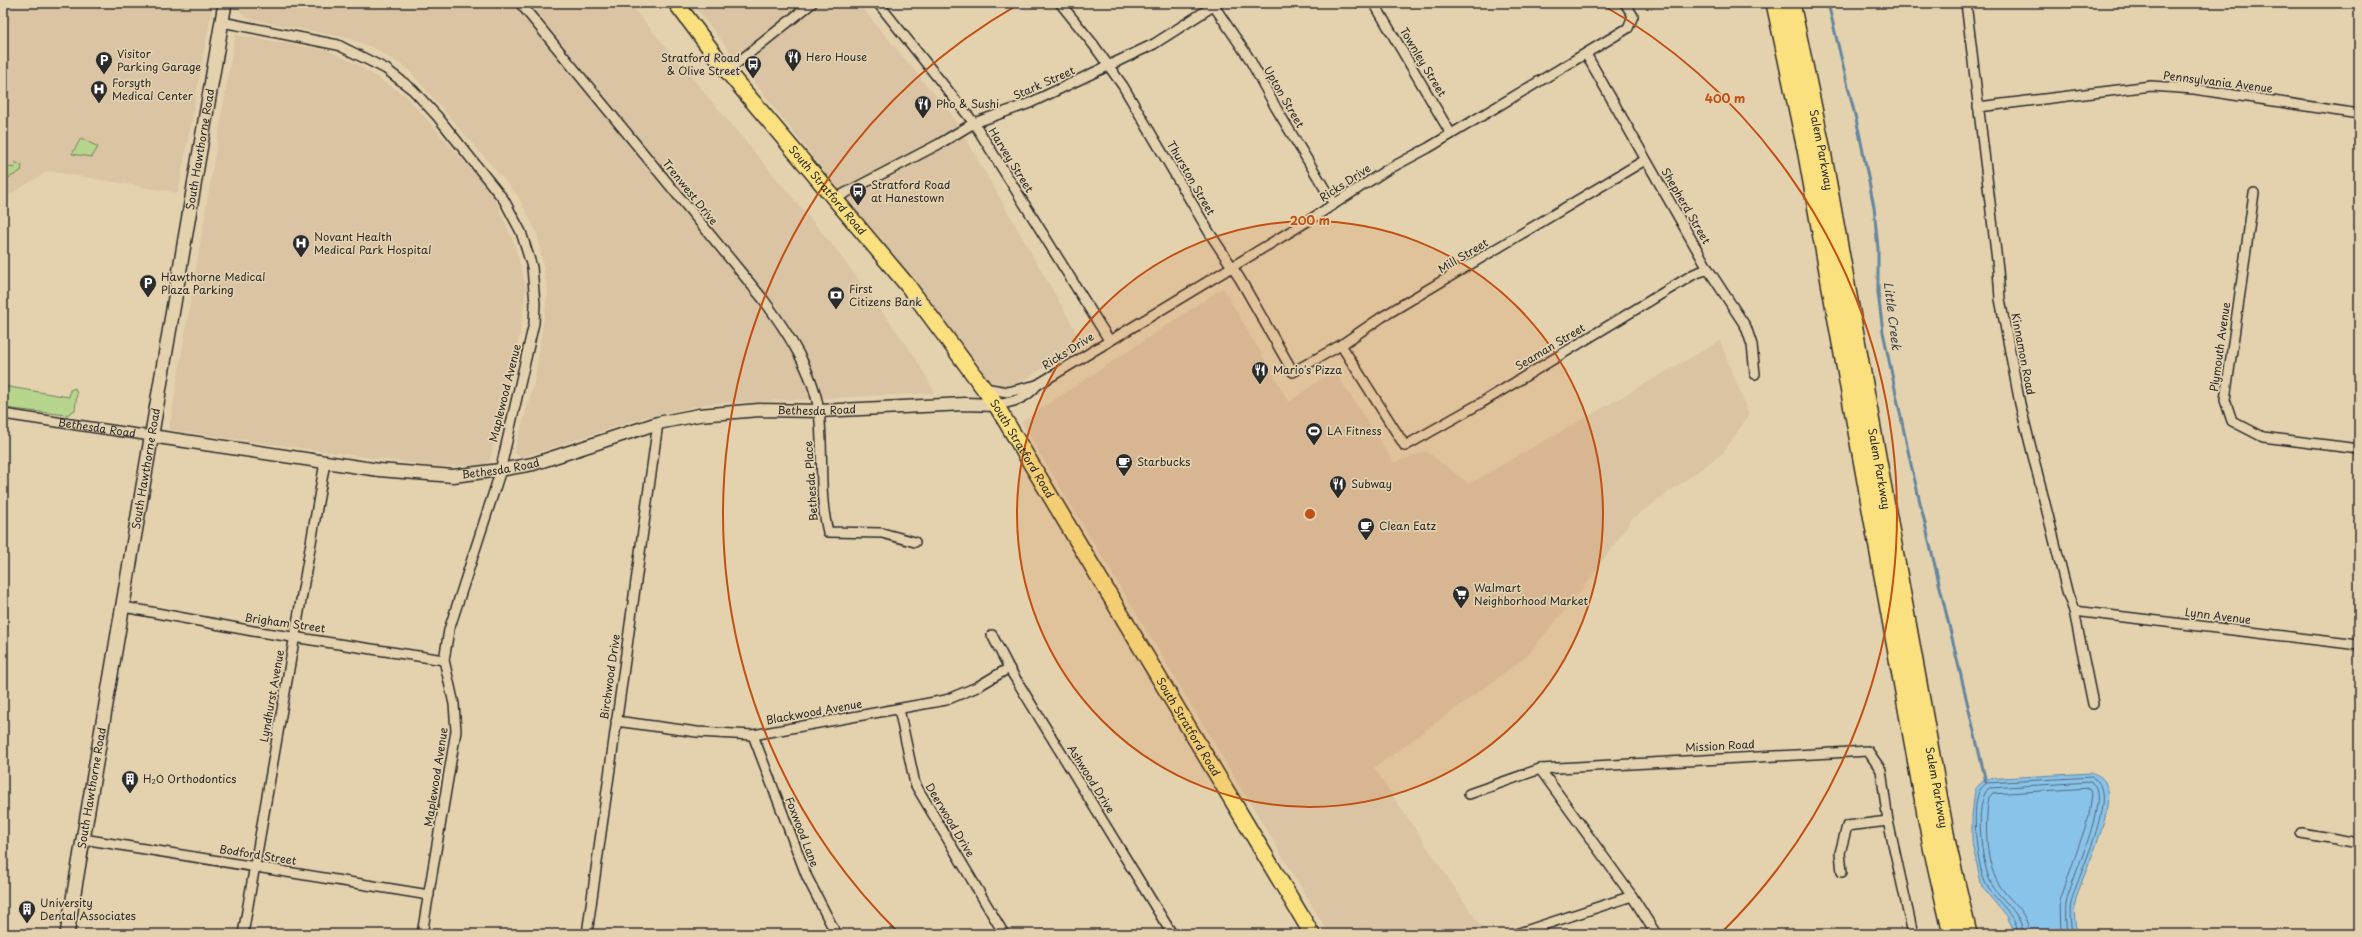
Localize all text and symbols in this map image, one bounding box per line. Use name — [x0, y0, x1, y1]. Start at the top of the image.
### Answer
street label: Townley Street — [1396, 24, 1451, 100]
place label: Visitor Parking Garage — [117, 45, 201, 75]
restaurant icon: Hero House — [783, 47, 803, 72]
place label: Hero House — [806, 48, 867, 65]
place label: Stratford Road & Olive Street — [661, 49, 741, 79]
parking icon: Visitor Parking Garage — [94, 50, 114, 75]
bus stop icon: Stratford Road & Olive Street — [743, 54, 763, 79]
street label: Stark Street — [1010, 61, 1077, 104]
street label: Upton Street — [1260, 63, 1309, 131]
street label: Pennsylvania Avenue — [2162, 66, 2274, 97]
place label: Forsyth Medical Center — [112, 74, 194, 104]
hospital icon: Forsyth Medical Center — [89, 79, 109, 104]
street label: South Hawthorne Road — [181, 87, 218, 211]
text: 400 m — [1705, 89, 1745, 107]
restaurant icon: Pho & Sushi — [913, 94, 933, 119]
place label: Pho & Sushi — [936, 95, 999, 112]
street label: Salem Parkway — [1806, 108, 1838, 192]
street label: Harvey Street — [985, 124, 1038, 196]
street label: Thurston Street — [1163, 137, 1220, 219]
street label: South Stratford Road — [785, 141, 871, 239]
street label: Trenwest Drive — [659, 155, 722, 228]
street label: Ricks Drive — [1316, 159, 1374, 206]
street label: Shepherd Street — [1658, 164, 1715, 248]
place label: Stratford Road at Hanestown — [871, 176, 950, 206]
bus stop icon: Stratford Road at Hanestown — [848, 181, 868, 206]
text: 200 m — [1290, 211, 1330, 229]
place label: Novant Health Medical Park Hospital — [314, 228, 431, 258]
hospital icon: Novant Health Medical Park Hospital — [291, 233, 311, 258]
street label: Mill Street — [1434, 234, 1491, 277]
place label: Hawthorne Medical Plaza Parking — [161, 268, 266, 298]
parking icon: Hawthorne Medical Plaza Parking — [138, 273, 158, 298]
place label: First Citizens Bank — [849, 280, 922, 310]
water label: Little Creek — [1880, 281, 1906, 352]
bank icon: First Citizens Bank — [826, 285, 846, 310]
street label: Plymouth Avenue — [2205, 301, 2234, 393]
street label: Kinnamon Road — [2007, 311, 2040, 396]
street label: Seaman Street — [1512, 319, 1588, 374]
street label: Ricks Drive — [1038, 328, 1097, 373]
street label: Maplewood Avenue — [484, 342, 525, 444]
restaurant icon: Mario's Pizza — [1250, 360, 1270, 385]
place label: Mario's Pizza — [1273, 361, 1342, 378]
street label: South Stratford Road — [986, 395, 1059, 501]
street label: Bethesda Road — [777, 400, 856, 419]
street label: South Hawthorne Road — [127, 407, 164, 531]
street label: Bethesda Road — [57, 413, 137, 442]
sports icon: LA Fitness — [1304, 421, 1324, 446]
place label: LA Fitness — [1327, 422, 1382, 439]
street label: Salem Parkway — [1864, 427, 1895, 510]
street label: Bethesda Place — [799, 440, 822, 522]
cafe icon: Starbucks — [1114, 452, 1134, 477]
street label: Bethesda Road — [461, 453, 542, 483]
place label: Starbucks — [1137, 453, 1190, 470]
restaurant icon: Subway — [1328, 474, 1348, 499]
place label: Subway — [1351, 475, 1392, 492]
centre of rings — [1303, 507, 1317, 521]
cafe icon: Clean Eatz — [1356, 516, 1376, 541]
place label: Clean Eatz — [1379, 517, 1436, 534]
place label: Walmart Neighborhood Market — [1474, 579, 1589, 609]
supermarket icon: Walmart Neighborhood Market — [1451, 584, 1471, 609]
street label: Lynn Avenue — [2184, 603, 2252, 628]
street label: Brigham Street — [244, 608, 327, 637]
street label: Birchwood Drive — [595, 633, 624, 721]
street label: Lyndhurst Avenue — [255, 648, 288, 744]
street label: South Stratford Road — [1153, 674, 1225, 779]
street label: Blackwood Avenue — [764, 695, 863, 728]
street label: South Hawthorne Road — [73, 726, 110, 850]
street label: Maplewood Avenue — [419, 726, 452, 828]
street label: Mission Road — [1685, 735, 1755, 756]
street label: Ashwood Drive — [1064, 741, 1119, 817]
street label: Salem Parkway — [1922, 746, 1953, 829]
building icon: H₂O Orthodontics — [120, 769, 140, 794]
place label: H₂O Orthodontics — [143, 770, 236, 787]
street label: Deerwood Drive — [922, 780, 979, 860]
street label: Foxwood Lane — [781, 794, 824, 869]
street label: Bodford Street — [218, 840, 298, 869]
place label: University Dental Associates — [40, 894, 136, 924]
building icon: University Dental Associates — [17, 899, 37, 924]

